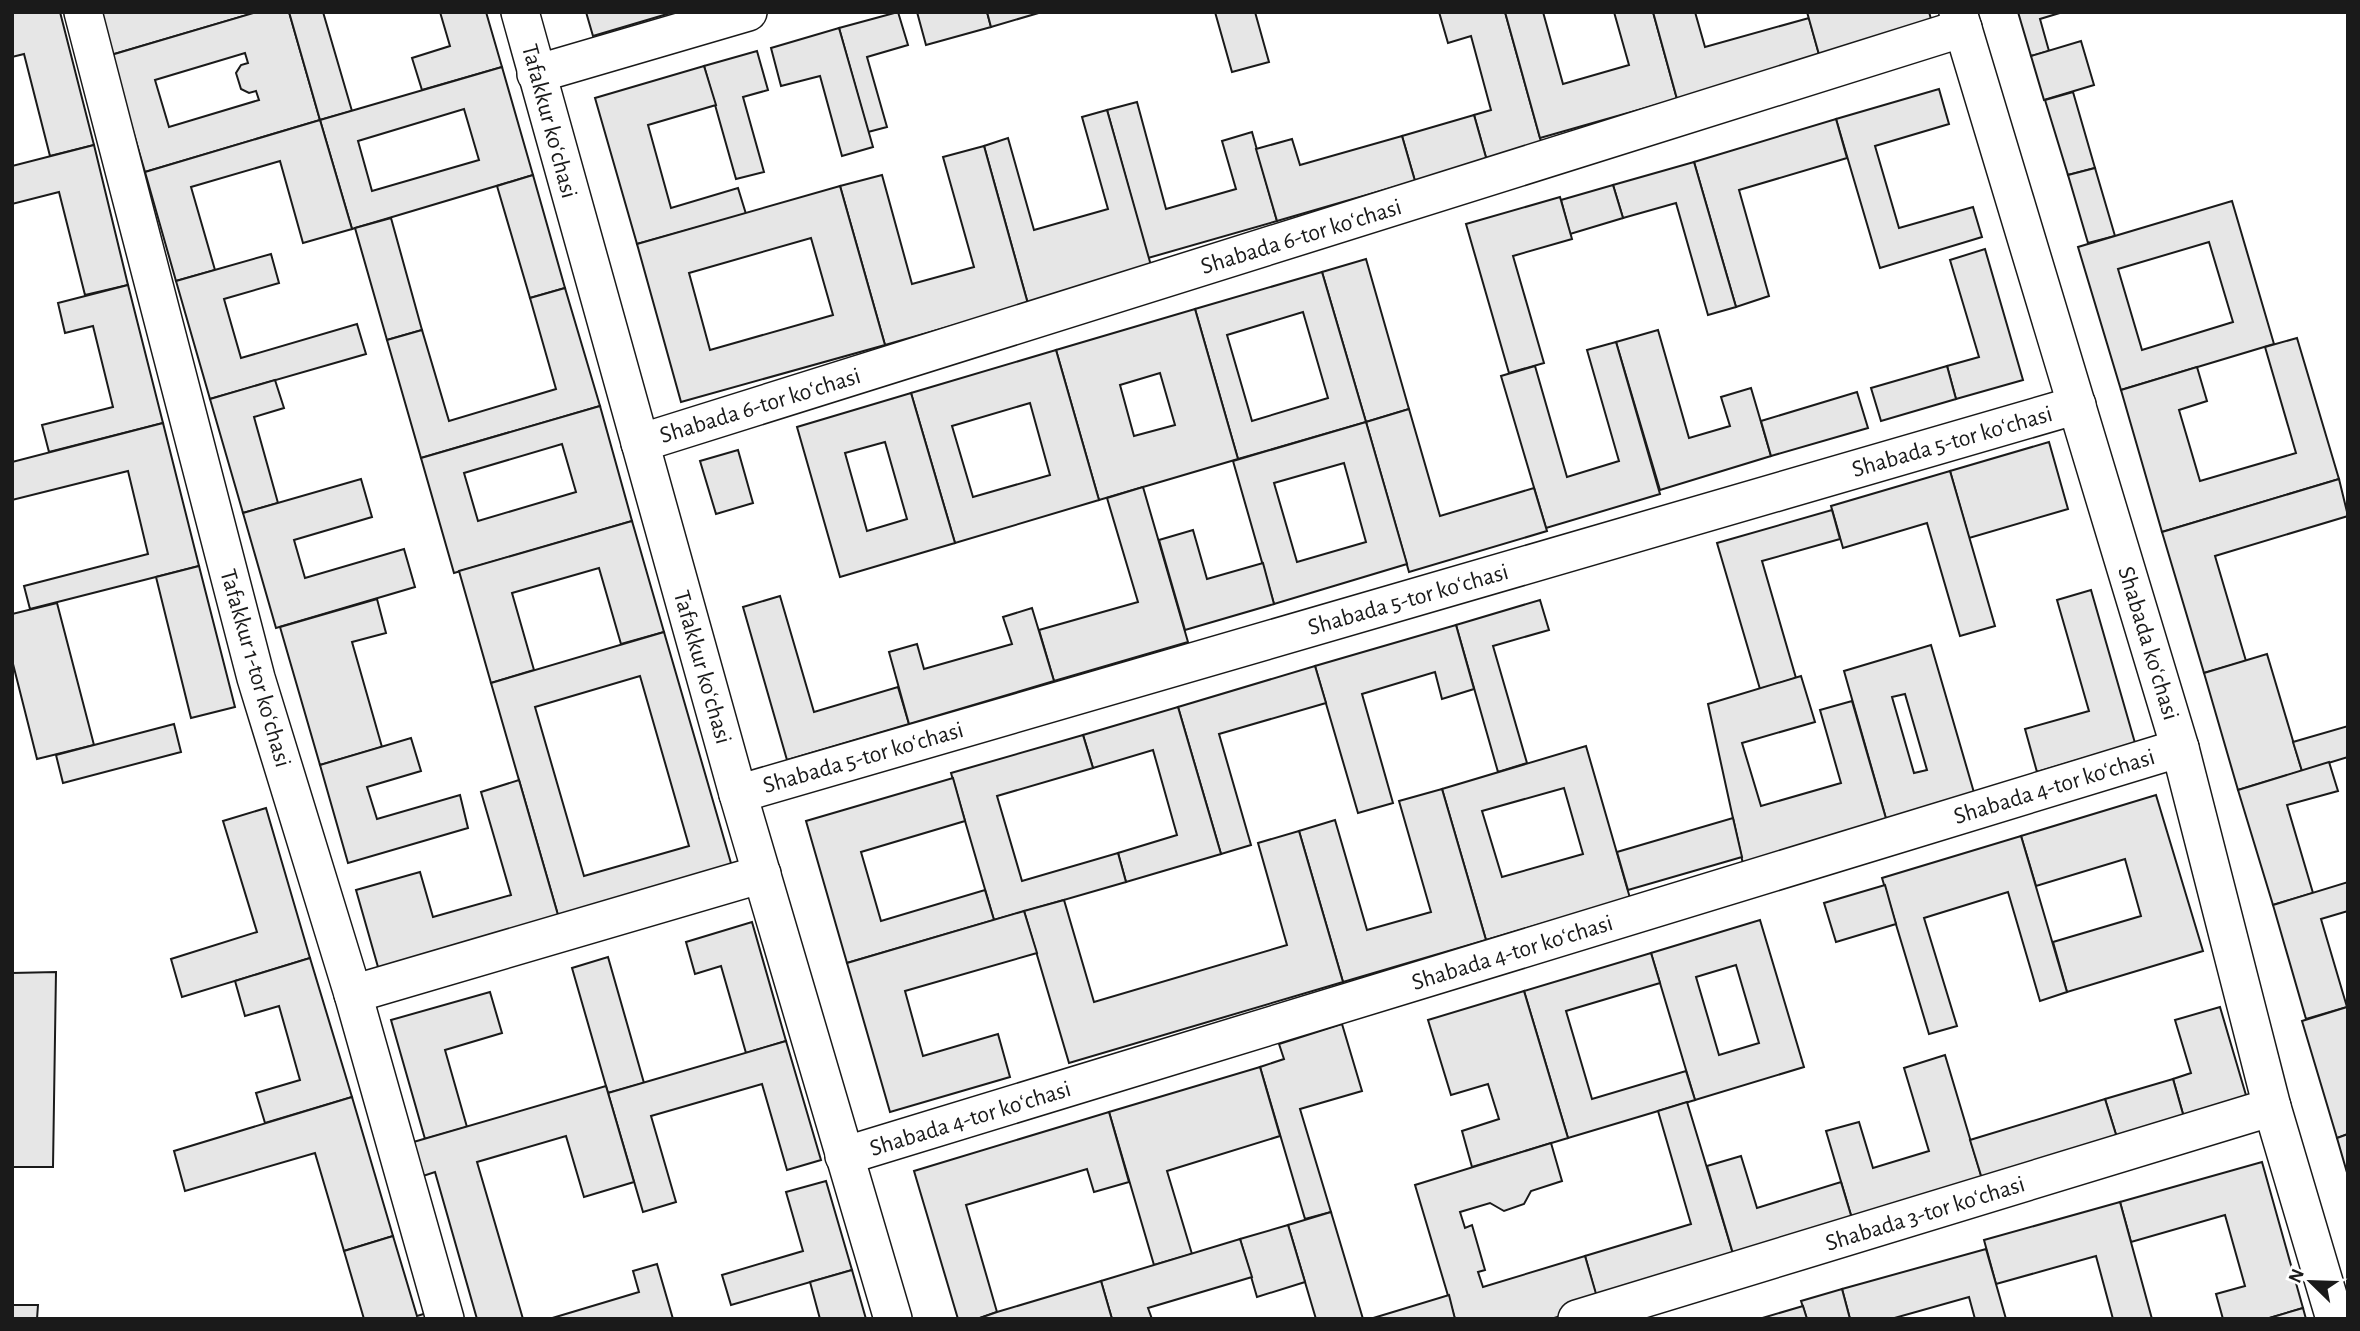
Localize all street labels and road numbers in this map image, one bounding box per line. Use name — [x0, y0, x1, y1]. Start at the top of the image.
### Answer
street label: Tafakkur koʻchasi — [517, 42, 581, 201]
street label: Shabada 6-tor koʻchasi — [1198, 195, 1405, 279]
street label: Shabada 6-tor koʻchasi — [657, 364, 864, 448]
street label: Shabada 5-tor koʻchasi — [1849, 402, 2055, 482]
street label: Shabada 5-tor koʻchasi — [1305, 560, 1511, 640]
street label: Shabada koʻchasi — [2113, 564, 2183, 723]
street label: Tafakkur 1-tor koʻchasi — [215, 567, 295, 770]
street label: Tafakkur koʻchasi — [669, 588, 735, 747]
street label: Shabada 5-tor koʻchasi — [760, 718, 966, 798]
street label: Shabada 4-tor koʻchasi — [1951, 745, 2158, 829]
street label: Shabada 4-tor koʻchasi — [1409, 911, 1616, 995]
street label: Shabada 4-tor koʻchasi — [867, 1077, 1074, 1161]
street label: Shabada 3-tor koʻchasi — [1823, 1172, 2028, 1256]

